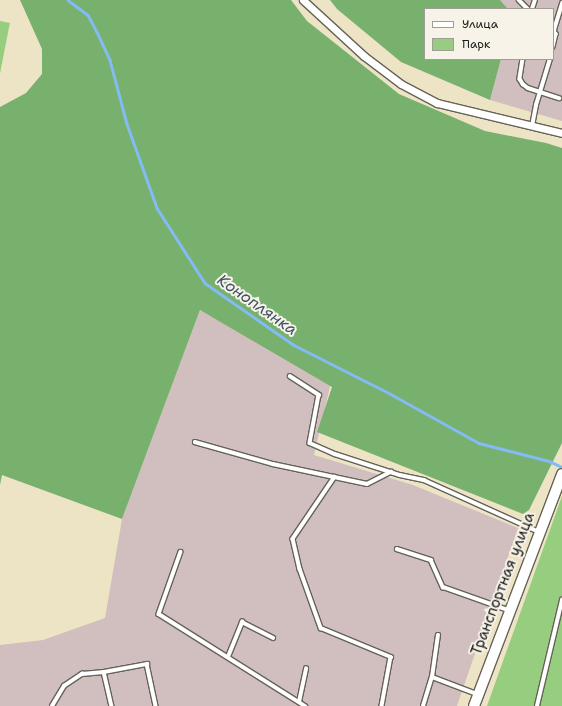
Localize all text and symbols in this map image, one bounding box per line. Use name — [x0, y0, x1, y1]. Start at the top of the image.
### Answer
legend — [424, 8, 554, 60]
text: Улица — [462, 16, 498, 32]
text: Парк — [462, 36, 490, 52]
water label: Коноплянка — [213, 270, 301, 340]
street label: Транспортная улица — [467, 510, 539, 658]

